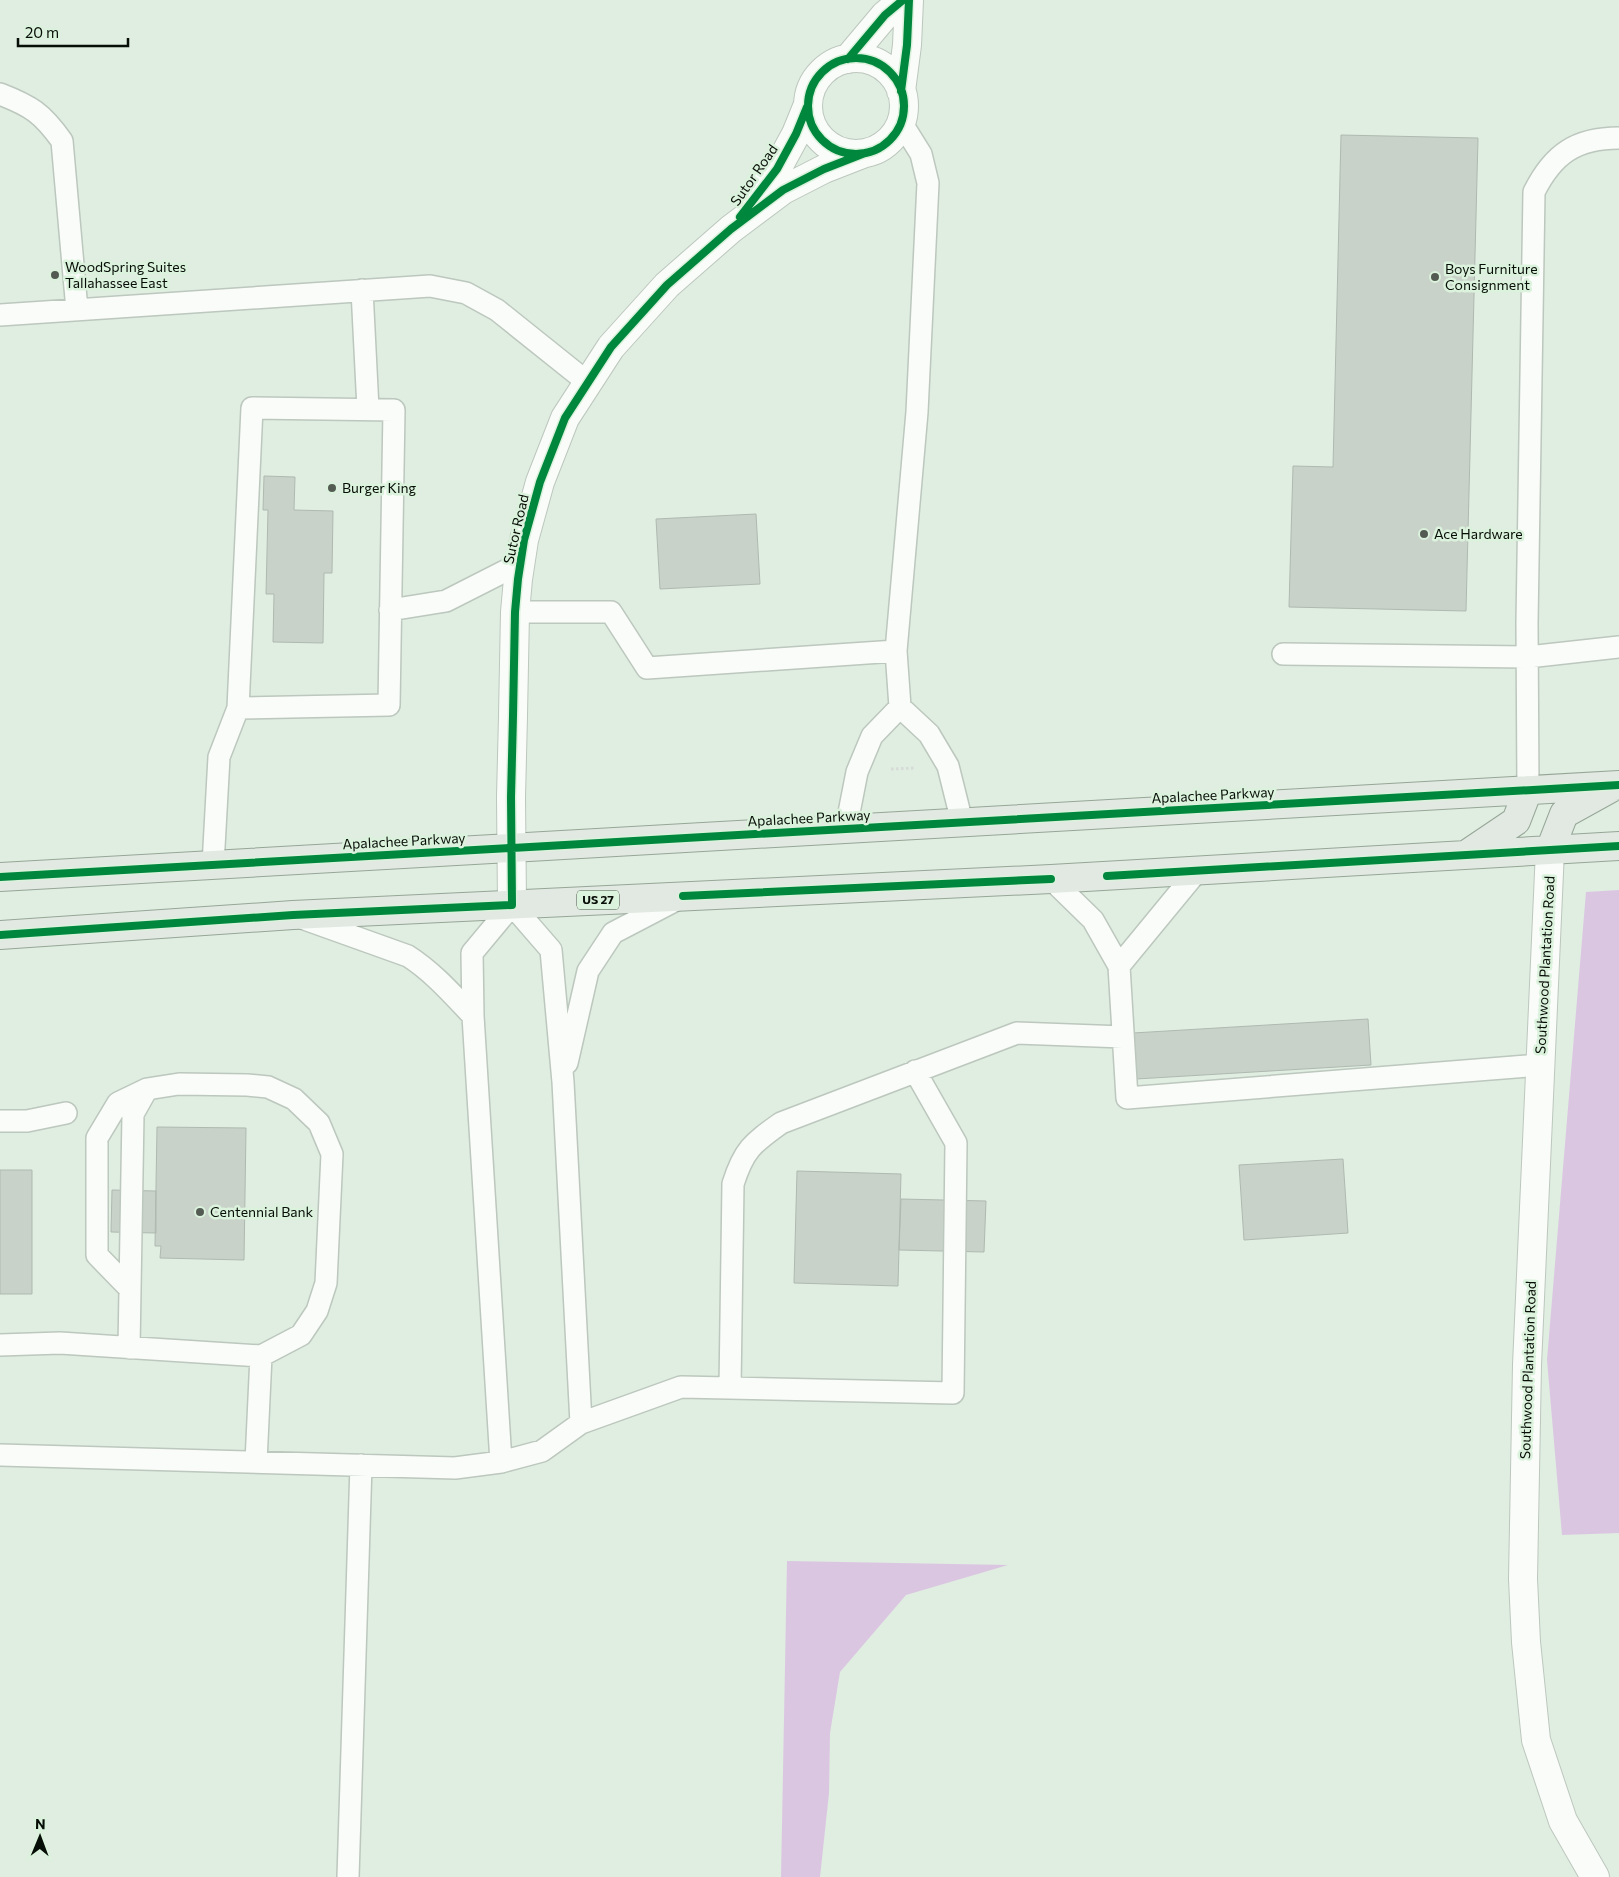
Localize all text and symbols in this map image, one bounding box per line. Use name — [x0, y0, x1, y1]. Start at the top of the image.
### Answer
scale bar — [18, 15, 128, 47]
text: 20 m — [25, 23, 59, 41]
street label: Sutor Road — [726, 141, 781, 209]
place label: WoodSpring Suites Tallahassee East — [65, 258, 186, 291]
place label: Boys Furniture Consignment — [1445, 260, 1538, 293]
marker: WoodSpring Suites Tallahassee East — [49, 269, 61, 281]
marker: Boys Furniture Consignment — [1429, 271, 1441, 283]
place label: Burger King — [342, 479, 417, 496]
marker: Burger King — [326, 482, 338, 494]
street label: Sutor Road — [499, 492, 532, 565]
place label: Ace Hardware — [1434, 525, 1523, 542]
marker: Ace Hardware — [1418, 528, 1430, 540]
street label: Apalachee Parkway — [1151, 783, 1275, 806]
street label: Apalachee Parkway — [747, 806, 871, 829]
street label: Apalachee Parkway — [342, 829, 466, 852]
street label: Southwood Plantation Road — [1531, 875, 1558, 1054]
road number: US 27 — [577, 890, 619, 910]
place label: Centennial Bank — [210, 1203, 314, 1220]
marker: Centennial Bank — [194, 1206, 206, 1218]
street label: Southwood Plantation Road — [1516, 1281, 1539, 1459]
north arrow — [15, 1812, 65, 1862]
text: N — [35, 1815, 46, 1832]

